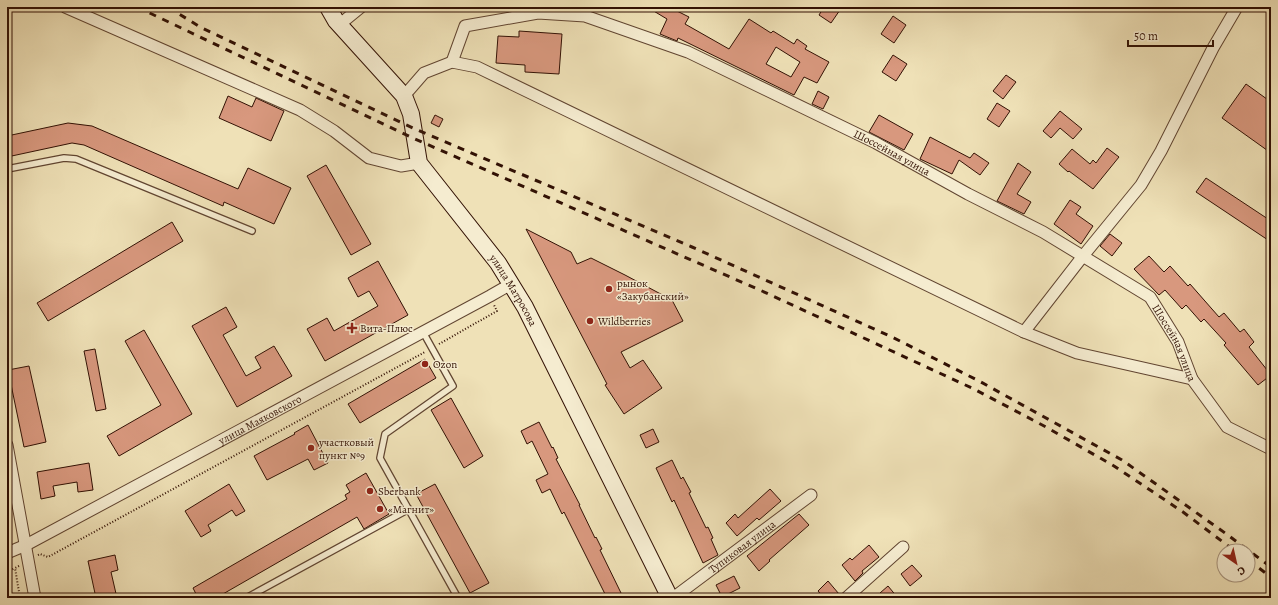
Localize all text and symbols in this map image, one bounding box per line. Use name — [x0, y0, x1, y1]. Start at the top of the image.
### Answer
scale bar — [1128, 22, 1213, 48]
text: 50 m — [1134, 28, 1158, 44]
street label: Шоссейная улица — [851, 126, 934, 180]
street label: улица Матросова — [485, 250, 541, 330]
place label: рынок «Закубанский» — [617, 276, 689, 304]
marker: рынок «Закубанский» — [604, 284, 614, 294]
street label: Шоссейная улица — [1148, 301, 1200, 384]
place label: Wildberries — [597, 314, 651, 329]
marker: Wildberries — [585, 316, 595, 326]
place label: Вита-Плюс — [360, 321, 413, 336]
marker: Вита-Плюс — [347, 323, 357, 333]
place label: Ozon — [433, 357, 457, 372]
marker: Ozon — [420, 359, 430, 369]
street label: улица Маяковского — [215, 391, 305, 449]
place label: участковый пункт №9 — [318, 435, 374, 463]
marker: участковый пункт №9 — [306, 443, 316, 453]
place label: Sberbank — [378, 484, 421, 499]
marker: Sberbank — [365, 486, 375, 496]
place label: «Магнит» — [388, 502, 434, 517]
marker: «Магнит» — [375, 504, 385, 514]
street label: Тупиковая улица — [706, 516, 780, 577]
north arrow — [1216, 543, 1256, 583]
text: С — [1234, 563, 1248, 579]

